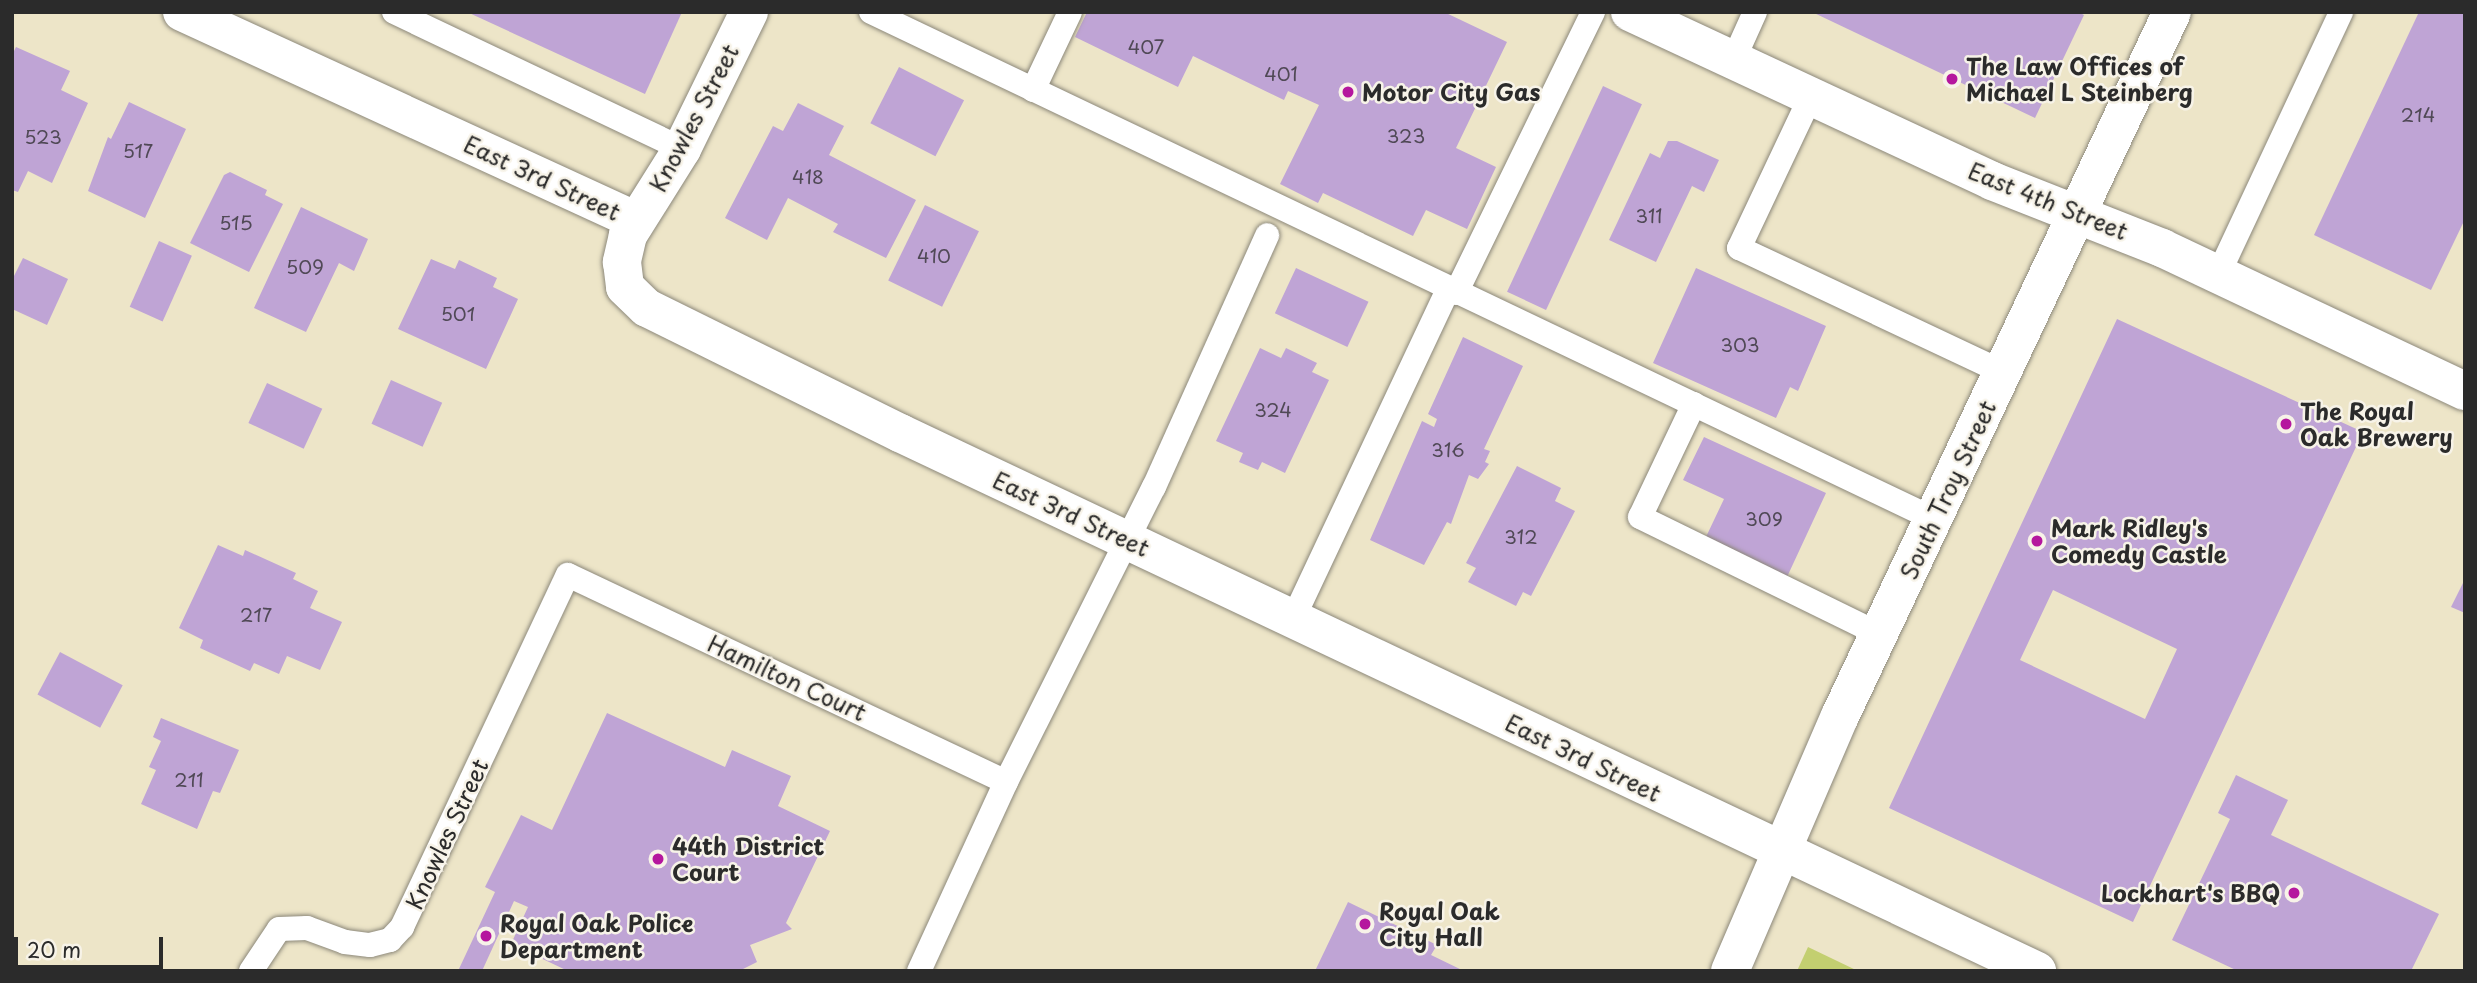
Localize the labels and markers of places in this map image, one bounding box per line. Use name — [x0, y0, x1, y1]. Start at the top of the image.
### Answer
place label: The Law Offices of Michael L Steinberg — [1966, 52, 2193, 106]
marker: The Law Offices of Michael L Steinberg — [1944, 71, 1960, 87]
place label: Motor City Gas — [1362, 78, 1541, 106]
marker: Motor City Gas — [1340, 84, 1356, 100]
place label: The Royal Oak Brewery — [2300, 397, 2454, 451]
marker: The Royal Oak Brewery — [2278, 416, 2294, 432]
place label: Mark Ridley's Comedy Castle — [2051, 514, 2226, 568]
marker: Mark Ridley's Comedy Castle — [2029, 533, 2045, 549]
place label: 44th District Court — [672, 832, 826, 886]
marker: 44th District Court — [650, 851, 666, 867]
place label: Lockhart's BBQ — [2100, 879, 2280, 907]
marker: Lockhart's BBQ — [2286, 885, 2302, 901]
place label: Royal Oak City Hall — [1379, 897, 1501, 951]
place label: Royal Oak Police Department — [500, 909, 695, 963]
marker: Royal Oak City Hall — [1357, 916, 1373, 932]
marker: Royal Oak Police Department — [478, 928, 494, 944]

